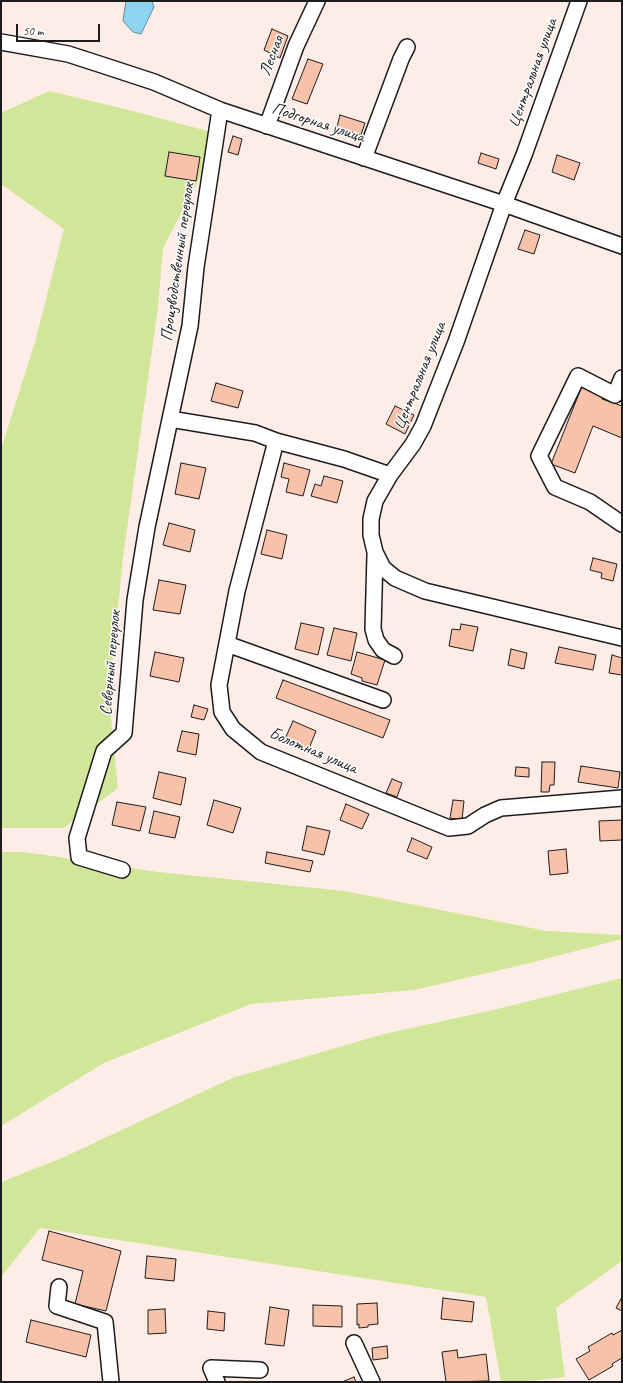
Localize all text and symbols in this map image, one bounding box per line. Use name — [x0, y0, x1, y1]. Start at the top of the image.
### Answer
scale bar — [18, 16, 102, 42]
street label: Центральная улица — [504, 16, 562, 130]
text: 50 m — [23, 23, 43, 39]
street label: Лесная — [255, 33, 289, 79]
street label: Подгорная улица — [269, 98, 367, 148]
street label: Производственный переулок — [157, 182, 199, 342]
street label: Центральная улица — [389, 319, 451, 433]
street label: Северный переулок — [96, 610, 126, 716]
street label: Болотная улица — [266, 723, 360, 779]

